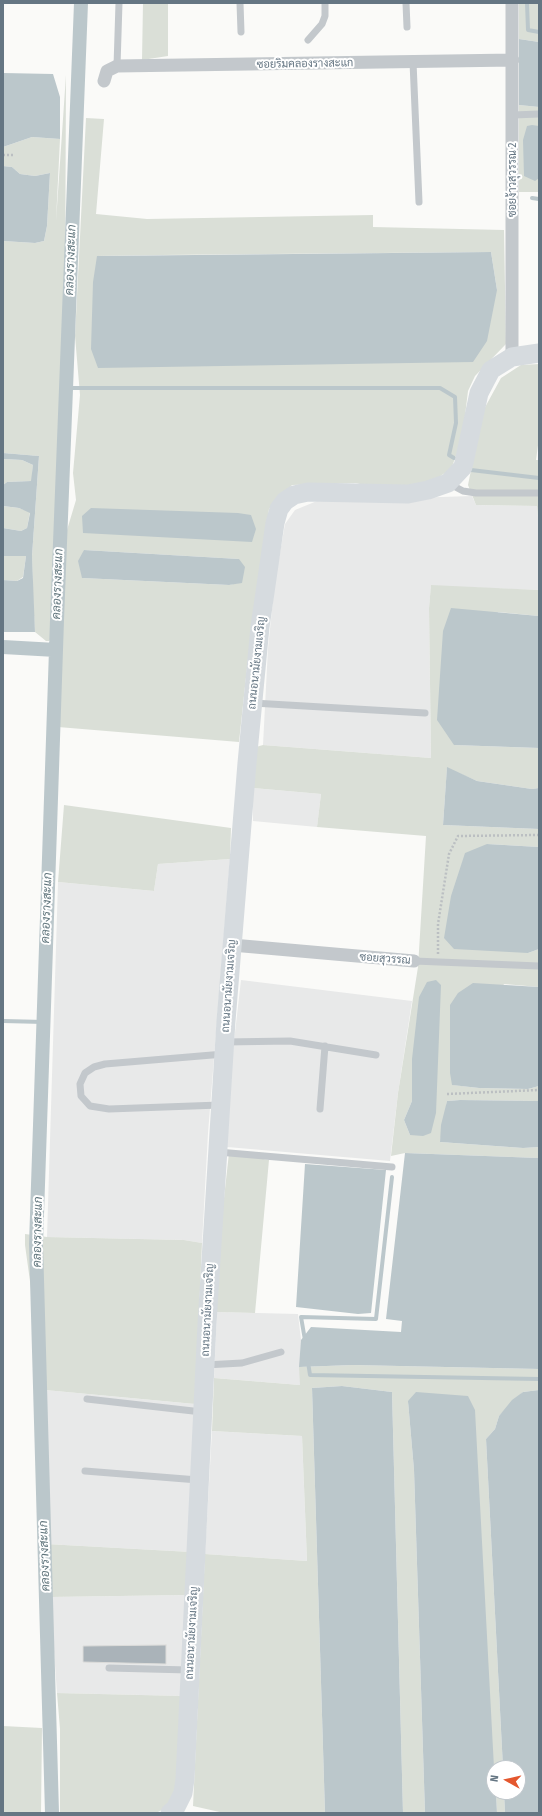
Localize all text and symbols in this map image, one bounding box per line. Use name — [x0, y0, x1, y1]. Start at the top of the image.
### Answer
street label: ซอยริมคลองรางสะแก — [257, 57, 353, 71]
street label: ซอยง้าวสุวรรณ 2 — [506, 143, 520, 217]
water label: คลองรางสะแก — [63, 224, 79, 296]
water label: คลองรางสะแก — [50, 548, 66, 620]
street label: ถนนอนามัยงามเจริญ — [246, 616, 268, 710]
water label: คลองรางสะแก — [39, 872, 55, 944]
street label: ถนนอนามัยงามเจริญ — [219, 939, 239, 1033]
street label: ซอยสุวรรณ — [359, 951, 411, 967]
water label: คลองรางสะแก — [30, 1196, 46, 1268]
street label: ถนนอนามัยงามเจริญ — [199, 1263, 217, 1357]
water label: คลองรางสะแก — [37, 1520, 53, 1592]
street label: ถนนอนามัยงามเจริญ — [183, 1586, 201, 1680]
north arrow — [486, 1760, 526, 1800]
text: N — [488, 1774, 502, 1783]

